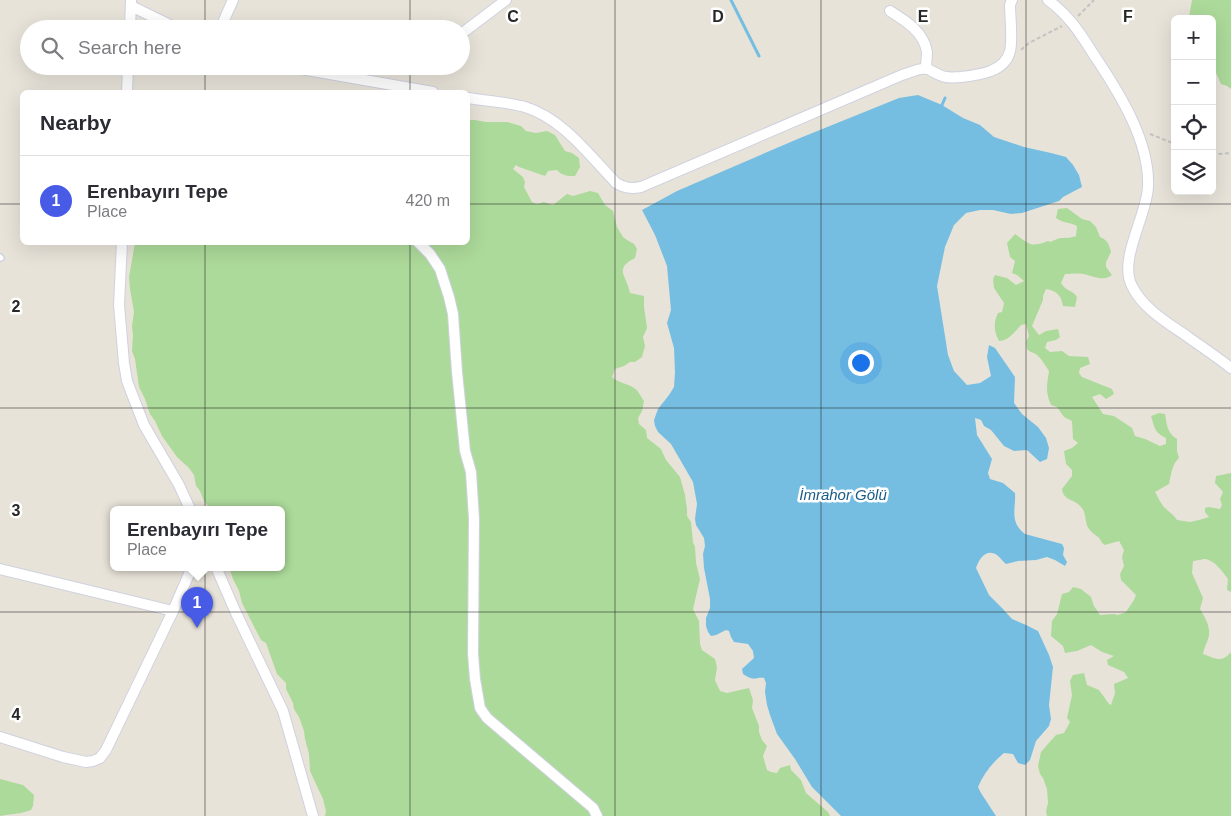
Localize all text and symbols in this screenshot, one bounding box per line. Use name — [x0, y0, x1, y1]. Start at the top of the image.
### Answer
text: C — [507, 8, 519, 25]
text: D — [712, 8, 724, 25]
text: E — [918, 8, 929, 25]
text: F — [1123, 8, 1133, 25]
map controls — [1171, 15, 1216, 195]
button: + — [1171, 15, 1216, 60]
search box — [20, 20, 470, 75]
icon: search — [38, 34, 66, 62]
text: Search here — [78, 37, 182, 58]
button: − — [1171, 60, 1216, 105]
button: locate — [1171, 105, 1216, 150]
text: Nearby — [40, 111, 111, 134]
button: layers — [1171, 150, 1216, 195]
text: Erenbayırı Tepe — [87, 181, 228, 202]
text: 1 — [52, 192, 60, 209]
text: 420 m — [406, 192, 450, 209]
text: Place — [87, 203, 127, 220]
text: 2 — [12, 298, 21, 315]
your location — [848, 350, 874, 376]
water label: İmrahor Gölü — [799, 486, 887, 503]
text: 3 — [12, 502, 21, 519]
popup — [110, 506, 285, 571]
text: Erenbayırı Tepe — [127, 519, 268, 540]
text: Place — [127, 541, 167, 558]
pin: 1 — [181, 587, 213, 628]
text: 4 — [12, 706, 21, 723]

